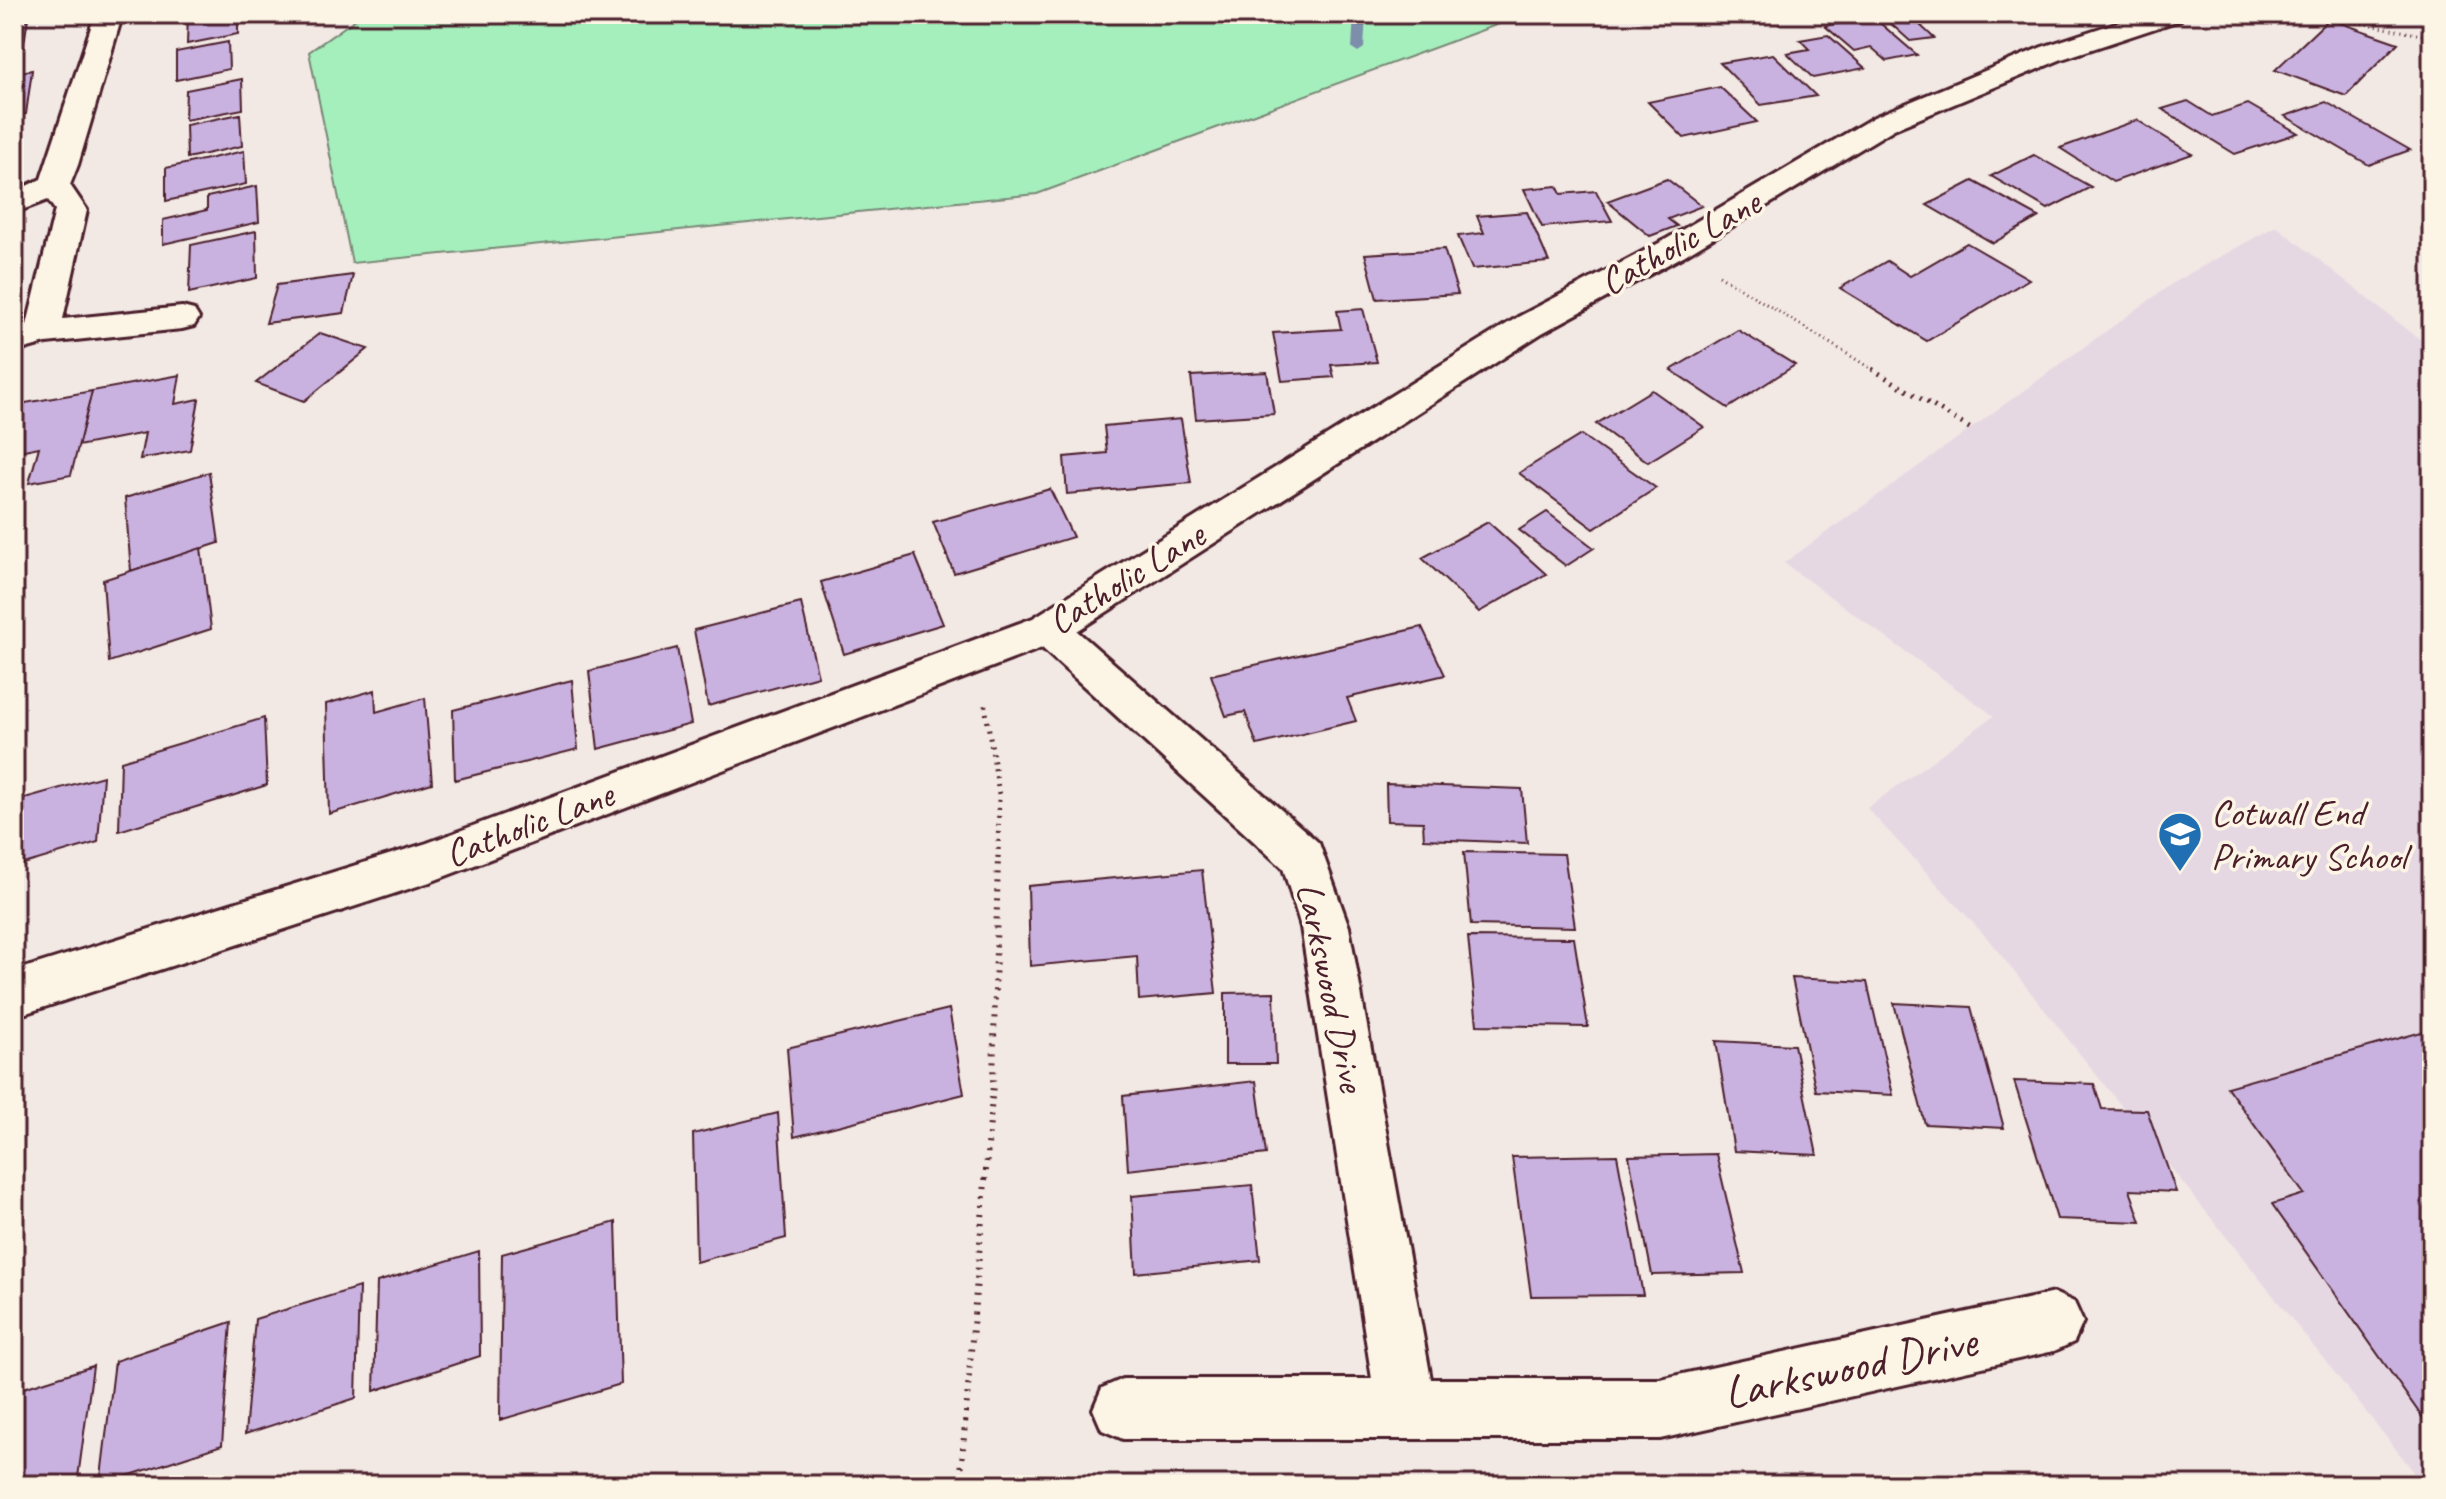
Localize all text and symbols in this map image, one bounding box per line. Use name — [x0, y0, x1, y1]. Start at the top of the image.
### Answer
street label: Catholic Lane — [1592, 177, 1771, 305]
street label: Catholic Lane — [1039, 510, 1215, 645]
street label: Catholic Lane — [438, 770, 622, 878]
place label: Cotwall End Primary School — [2211, 789, 2413, 880]
school or university icon: Cotwall End Primary School — [2156, 810, 2204, 873]
street label: Larkswood Drive — [1286, 878, 1377, 1098]
street label: Larkswood Drive — [1718, 1311, 1985, 1422]

